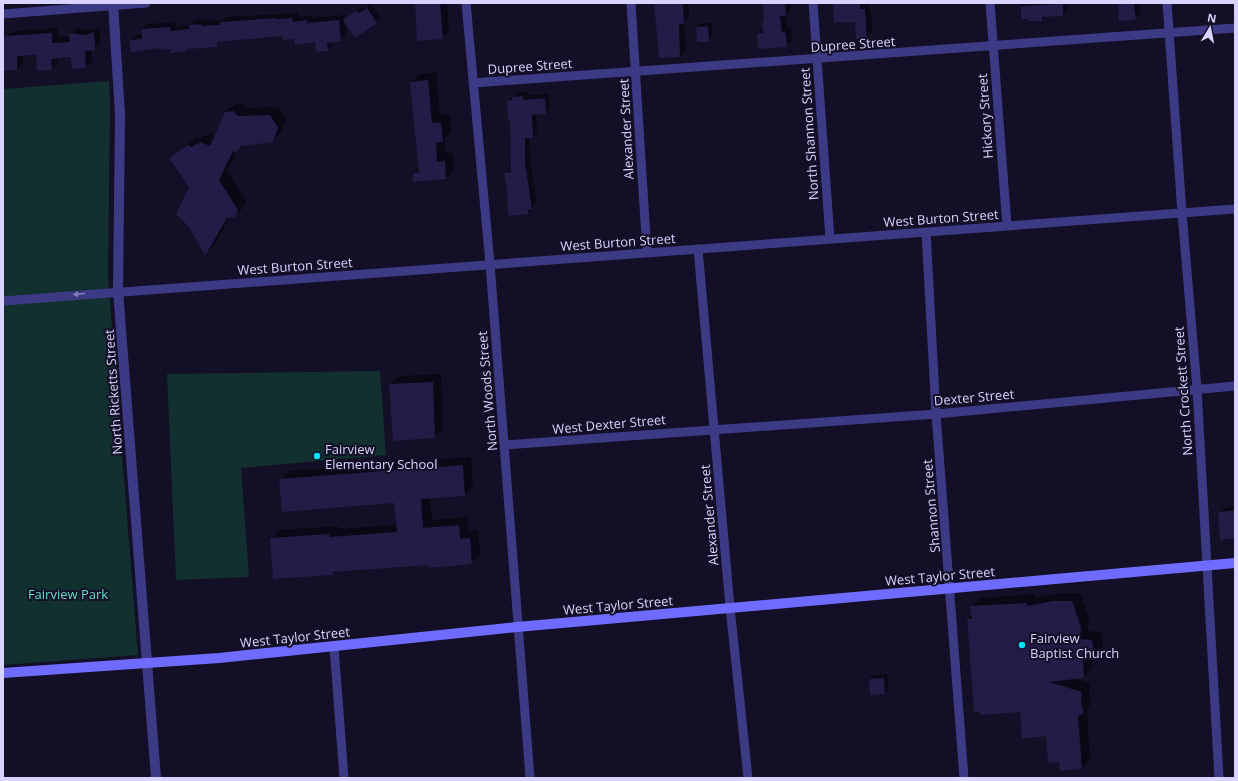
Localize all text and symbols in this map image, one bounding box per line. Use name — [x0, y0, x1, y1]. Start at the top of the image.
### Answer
north arrow — [1190, 8, 1230, 48]
text: N — [1206, 9, 1218, 26]
street label: Dupree Street — [810, 32, 896, 56]
street label: Dupree Street — [487, 54, 573, 78]
street label: North Shannon Street — [795, 67, 823, 201]
street label: Hickory Street — [973, 72, 997, 159]
street label: Alexander Street — [614, 78, 638, 180]
street label: West Burton Street — [883, 205, 1000, 231]
street label: West Burton Street — [560, 229, 677, 255]
street label: West Burton Street — [237, 253, 354, 279]
one-way arrow — [73, 291, 85, 298]
street label: North Crockett Street — [1169, 325, 1196, 456]
street label: North Ricketts Street — [100, 328, 126, 455]
street label: North Woods Street — [473, 330, 501, 452]
street label: Dexter Street — [933, 384, 1015, 409]
street label: West Dexter Street — [551, 410, 667, 438]
place label: Fairview Elementary School — [325, 440, 437, 473]
marker: Fairview Elementary School — [312, 451, 322, 461]
street label: Shannon Street — [918, 458, 944, 553]
street label: Alexander Street — [696, 464, 722, 566]
street label: West Taylor Street — [884, 562, 996, 590]
park label: Fairview Park — [28, 585, 108, 603]
street label: West Taylor Street — [562, 591, 674, 619]
street label: West Taylor Street — [239, 622, 351, 652]
place label: Fairview Baptist Church — [1030, 629, 1119, 662]
marker: Fairview Baptist Church — [1017, 640, 1027, 650]

